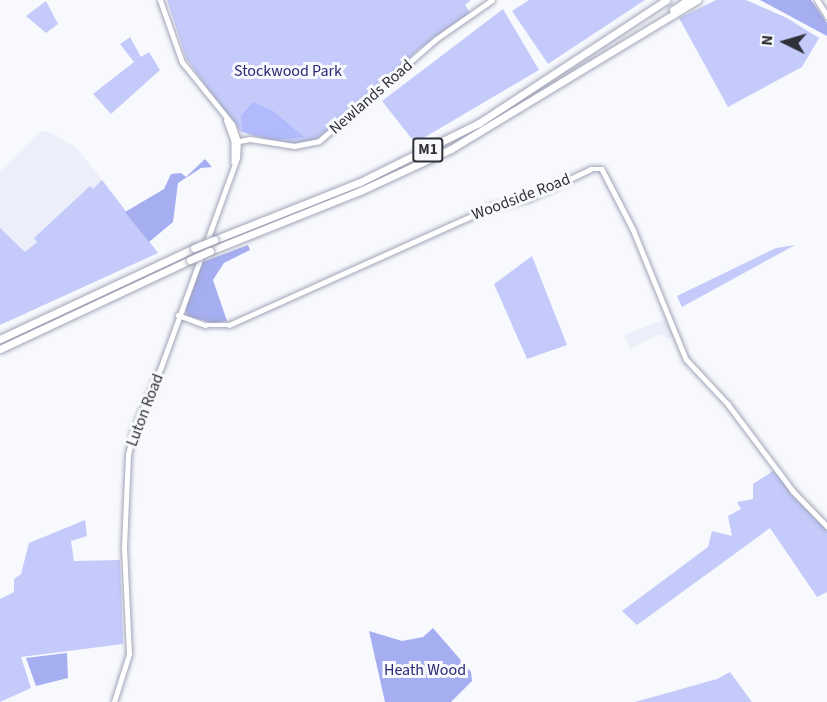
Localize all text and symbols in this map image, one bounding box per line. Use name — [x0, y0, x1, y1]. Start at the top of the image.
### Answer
north arrow — [755, 12, 815, 72]
text: N — [756, 34, 778, 47]
street label: Newlands Road — [325, 56, 417, 138]
park label: Stockwood Park — [234, 61, 342, 81]
road number: M1 — [412, 138, 444, 162]
street label: Woodside Road — [469, 169, 573, 225]
street label: Luton Road — [122, 371, 168, 449]
park label: Heath Wood — [384, 660, 466, 680]

